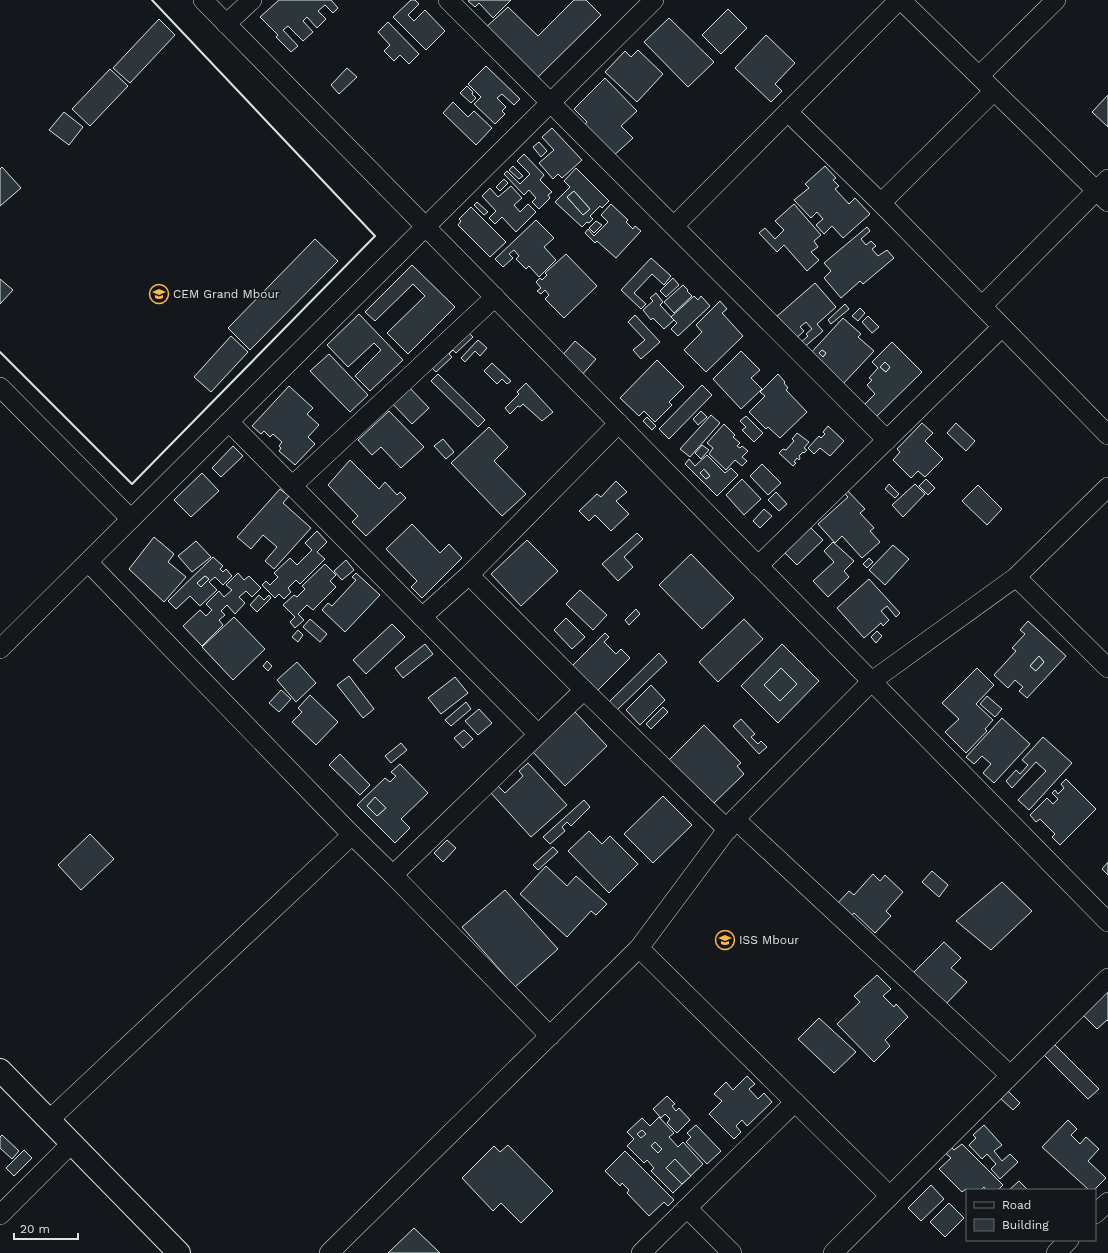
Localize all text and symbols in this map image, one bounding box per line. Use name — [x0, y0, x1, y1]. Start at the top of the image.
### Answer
school or university icon: CEM Grand Mbour — [148, 283, 170, 305]
place label: CEM Grand Mbour — [173, 287, 280, 301]
school or university icon: ISS Mbour — [714, 929, 736, 951]
place label: ISS Mbour — [739, 933, 799, 947]
legend — [966, 1189, 1096, 1241]
text: Road — [1002, 1198, 1031, 1212]
scale bar — [14, 1215, 78, 1241]
text: Building — [1002, 1218, 1049, 1232]
text: 20 m — [20, 1222, 50, 1236]

